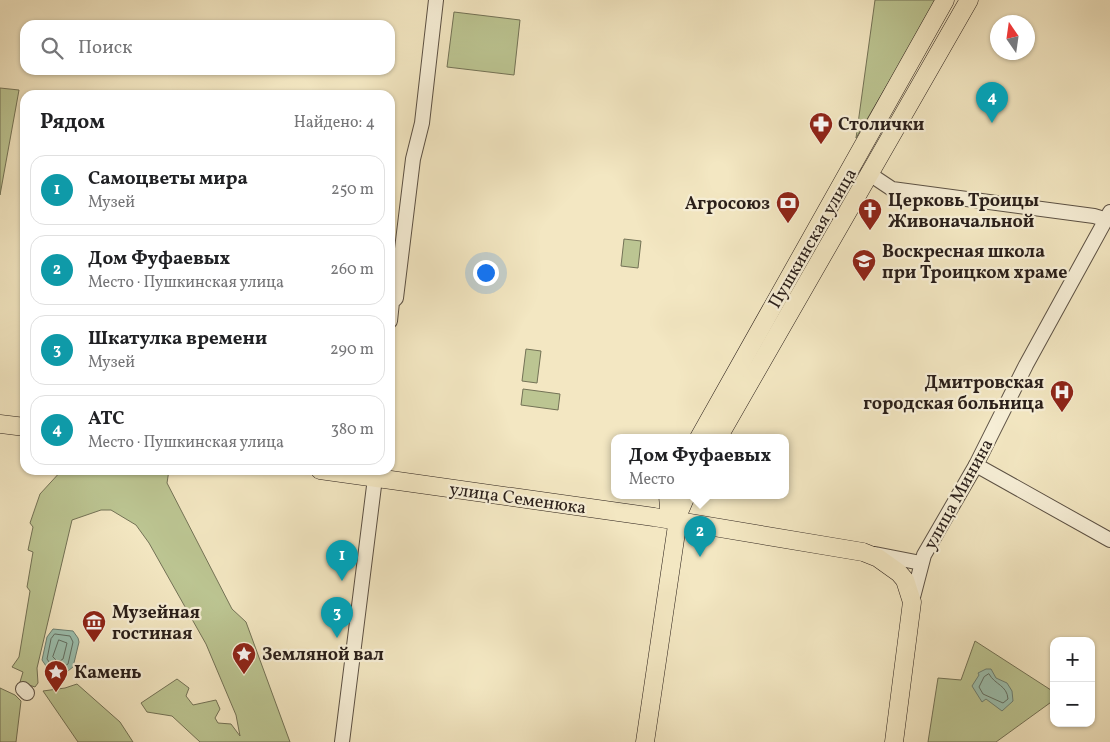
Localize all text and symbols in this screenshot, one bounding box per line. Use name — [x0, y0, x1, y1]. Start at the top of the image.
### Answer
north arrow — [990, 15, 1035, 60]
search box — [20, 20, 395, 75]
icon: search — [38, 34, 66, 62]
text: Поиск — [78, 35, 132, 61]
pin: 4 — [976, 82, 1008, 123]
text: Рядом — [40, 108, 105, 137]
pharmacy icon: Столички — [808, 111, 834, 145]
text: Найдено: 4 — [294, 112, 375, 134]
place label: Столички — [838, 113, 924, 138]
street label: Пушкинская улица — [763, 164, 864, 313]
text: Самоцветы мира — [88, 166, 248, 192]
text: 1 — [54, 179, 60, 201]
text: 250 m — [331, 179, 374, 201]
place label: Церковь Троицы Живоначальной — [888, 189, 1039, 235]
bank icon: Агросоюз — [775, 190, 801, 224]
text: Музей — [88, 192, 135, 214]
place label: Агросоюз — [685, 192, 770, 217]
church icon: Церковь Троицы Живоначальной — [857, 197, 883, 231]
place label: Воскресная школа при Троицком храме — [882, 240, 1068, 286]
text: Дом Фуфаевых — [88, 246, 230, 272]
school or university icon: Воскресная школа при Троицком храме — [851, 248, 877, 282]
text: 2 — [53, 259, 61, 281]
text: 260 m — [330, 259, 374, 281]
your location — [473, 260, 499, 286]
text: Место · Пушкинская улица — [88, 272, 284, 294]
text: Шкатулка времени — [88, 326, 267, 352]
text: 3 — [53, 339, 61, 361]
text: 290 m — [330, 339, 374, 361]
text: Музей — [88, 352, 135, 374]
place label: Дмитровская городская больница — [863, 371, 1044, 417]
hospital icon: Дмитровская городская больница — [1049, 379, 1075, 413]
text: АТС — [88, 406, 125, 432]
text: 4 — [52, 419, 62, 441]
text: 380 m — [331, 419, 374, 441]
text: Место · Пушкинская улица — [88, 432, 284, 454]
popup — [611, 434, 789, 499]
street label: улица Минина — [918, 435, 1000, 555]
text: Дом Фуфаевых — [629, 443, 771, 469]
text: Место — [629, 469, 675, 491]
street label: улица Семенюка — [448, 478, 588, 521]
pin: 2 — [684, 516, 716, 557]
pin: 1 — [326, 540, 358, 581]
pin: 3 — [321, 597, 353, 638]
place label: Музейная гостиная — [112, 601, 200, 647]
museum icon: Музейная гостиная — [81, 609, 107, 643]
map controls — [1050, 637, 1095, 727]
button: + — [1050, 637, 1095, 682]
place icon: Земляной вал — [231, 641, 257, 675]
place label: Земляной вал — [262, 643, 384, 668]
place icon: Камень — [43, 659, 69, 693]
place label: Камень — [74, 661, 142, 686]
button: − — [1050, 682, 1095, 727]

